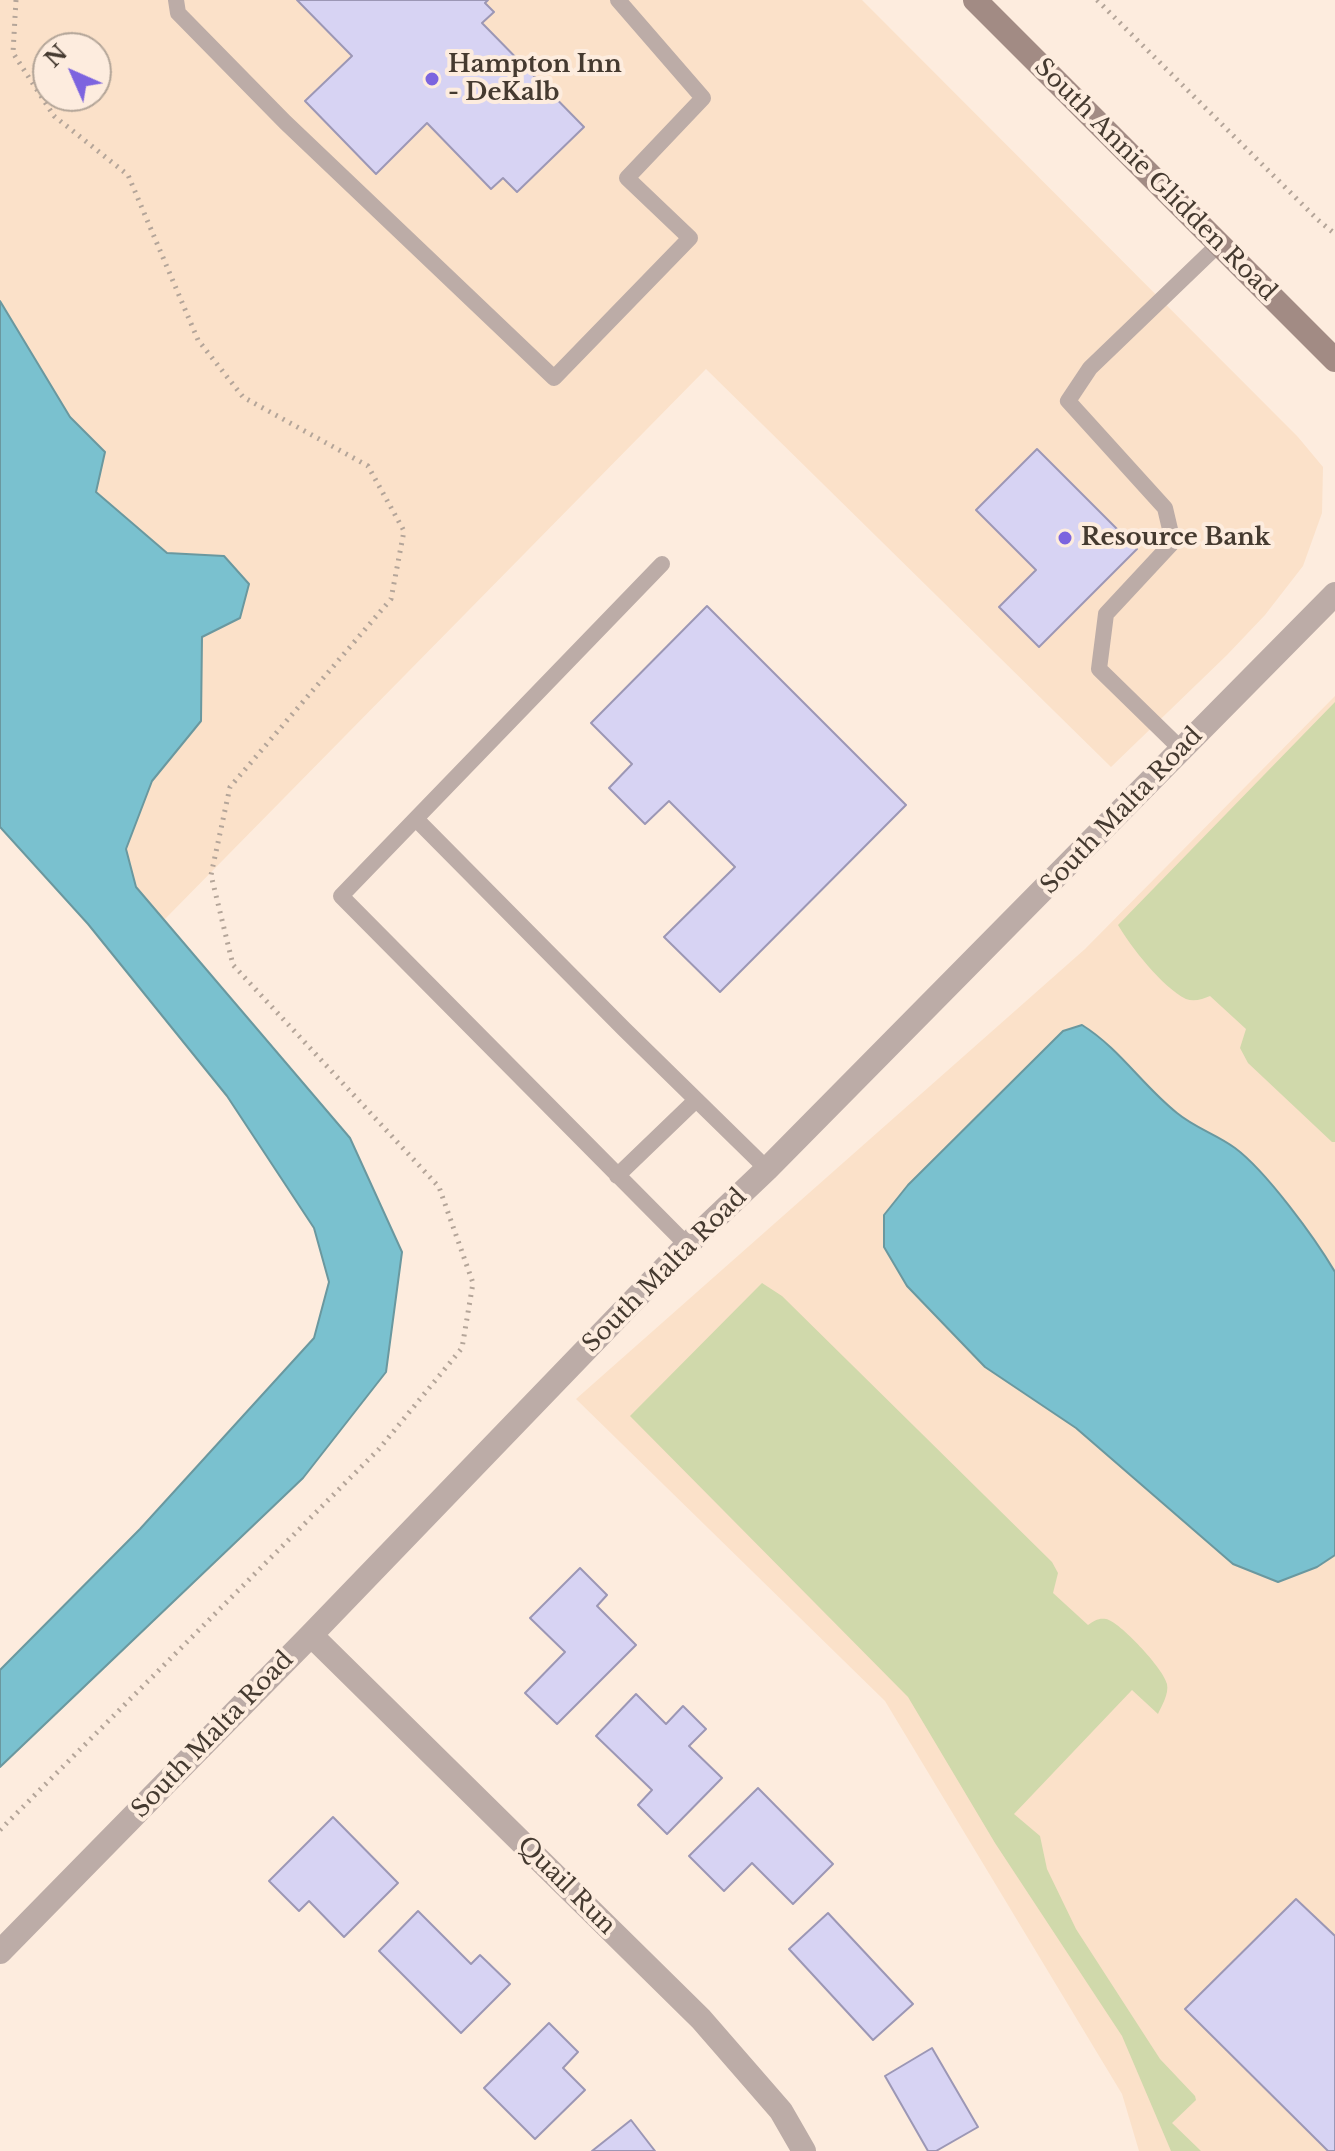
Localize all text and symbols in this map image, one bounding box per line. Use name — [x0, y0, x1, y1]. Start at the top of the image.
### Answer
north arrow — [32, 32, 112, 112]
text: N — [39, 39, 73, 73]
place label: Hampton Inn - DeKalb — [448, 51, 622, 107]
street label: South Annie Glidden Road — [1028, 53, 1282, 307]
marker: Hampton Inn - DeKalb — [423, 70, 441, 88]
place label: Resource Bank — [1081, 524, 1271, 552]
marker: Resource Bank — [1056, 529, 1074, 547]
street label: South Malta Road — [1035, 722, 1209, 900]
street label: South Malta Road — [577, 1183, 753, 1359]
street label: South Malta Road — [126, 1646, 300, 1824]
street label: Quail Run — [511, 1831, 621, 1941]

